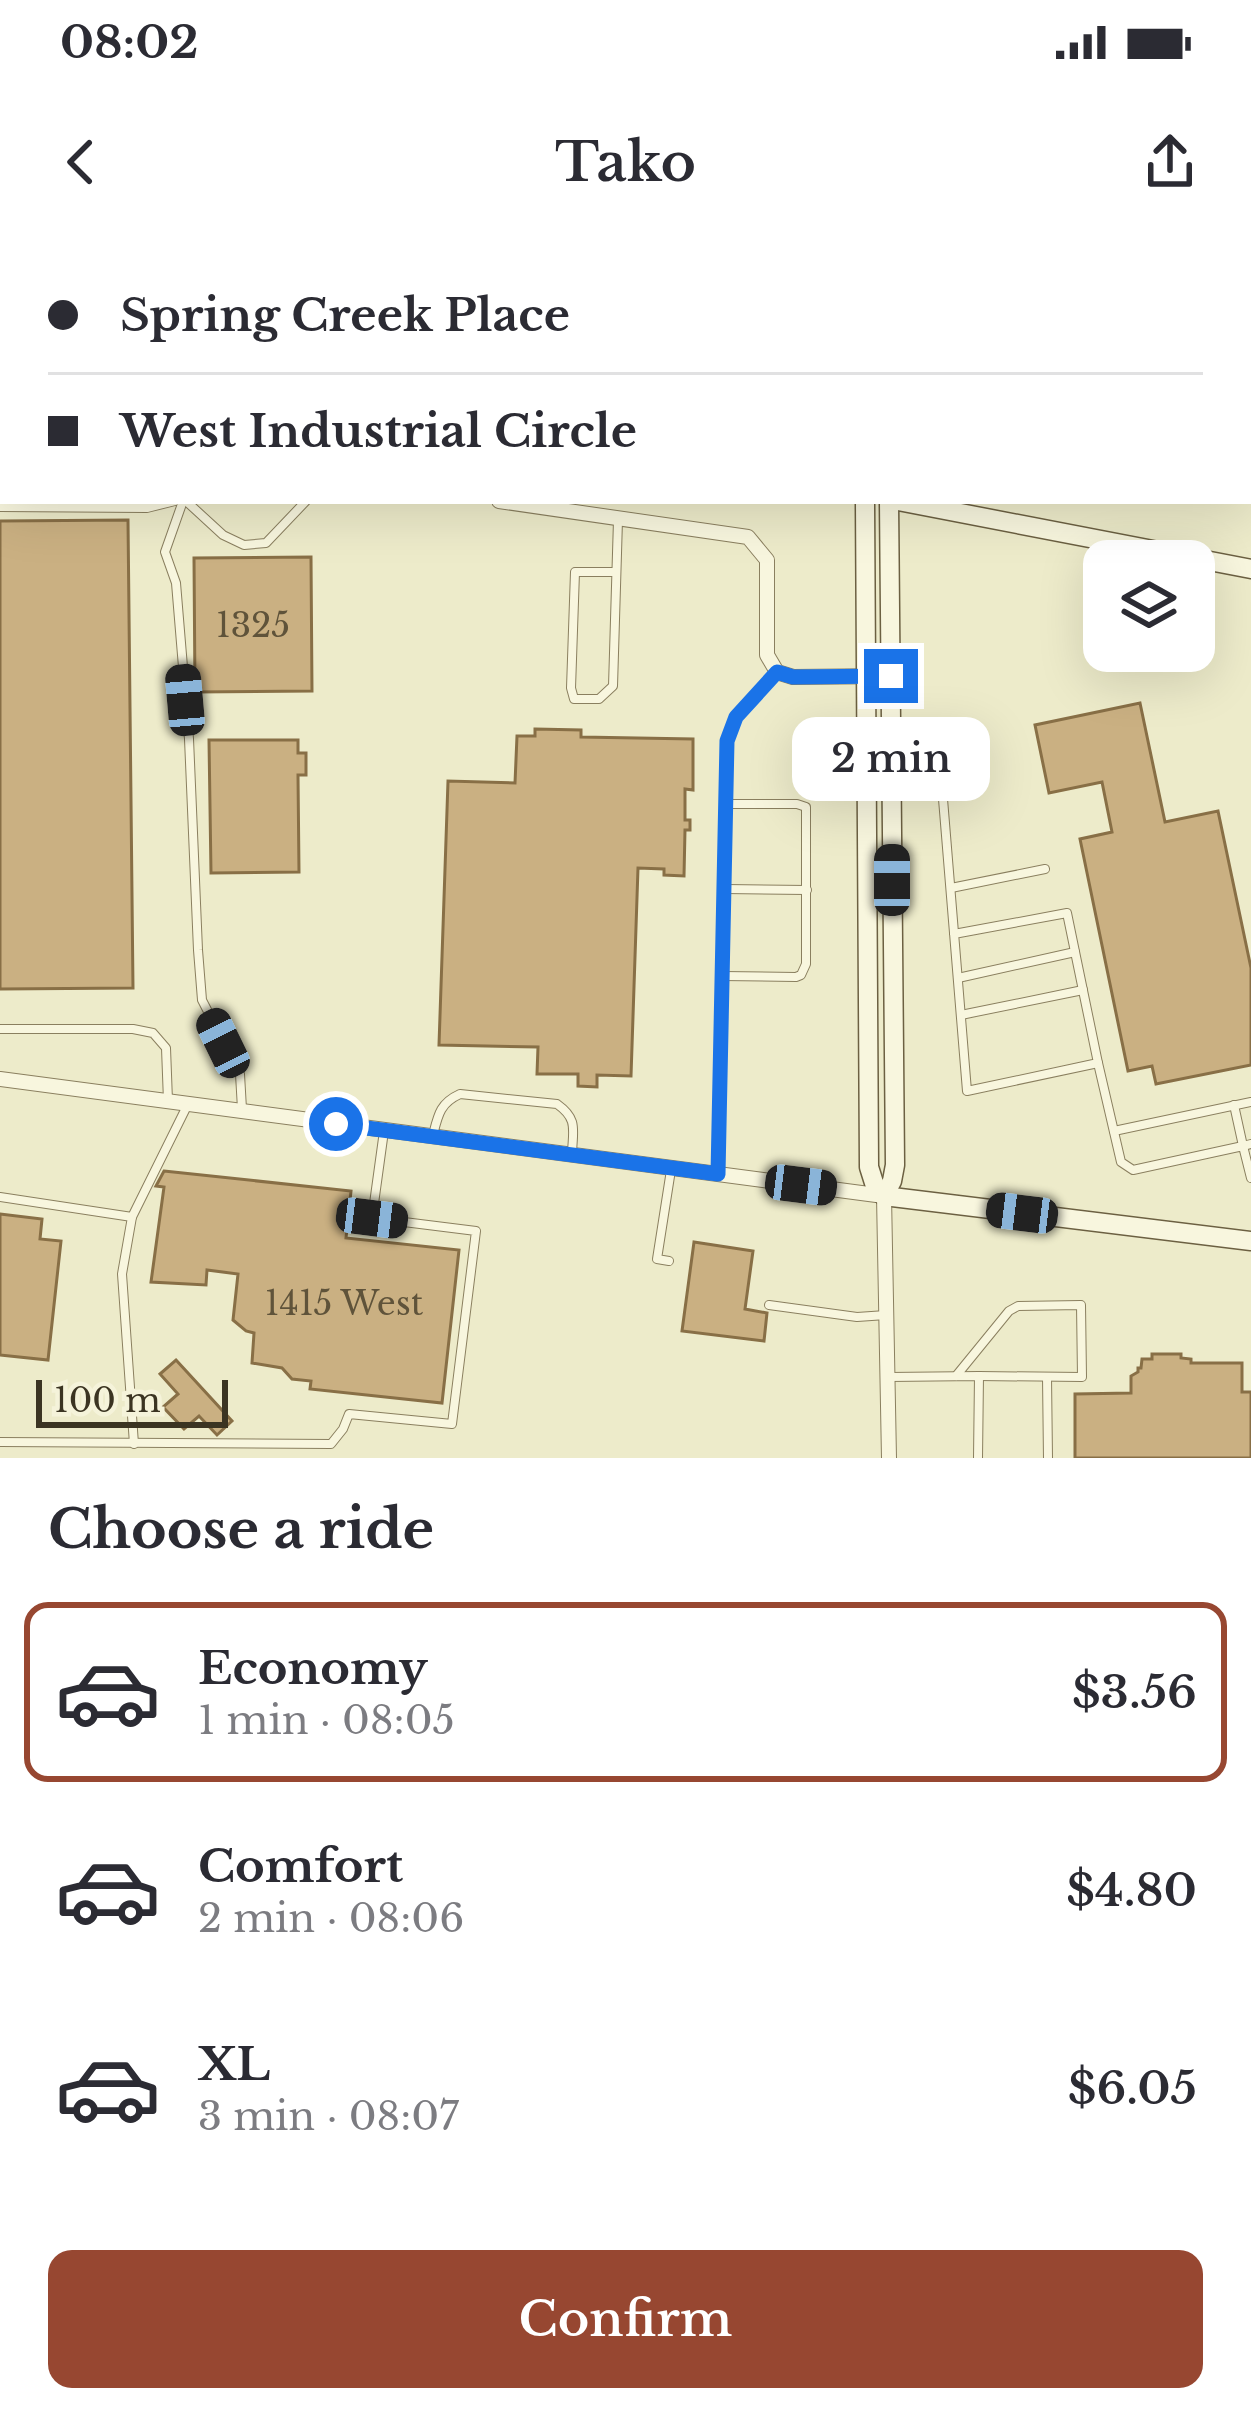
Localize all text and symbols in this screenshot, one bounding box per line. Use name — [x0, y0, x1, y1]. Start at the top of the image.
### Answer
text: 08:02 — [60, 14, 199, 70]
icon: back — [48, 129, 114, 195]
text: Tako — [555, 129, 696, 196]
icon: share — [1137, 129, 1203, 195]
text: Spring Creek Place — [120, 287, 570, 343]
text: West Industrial Circle — [120, 403, 637, 459]
map controls — [1083, 540, 1215, 672]
button: layers — [1083, 540, 1215, 672]
house number: 1325 — [216, 605, 290, 646]
route end — [864, 649, 918, 703]
car — [164, 663, 206, 737]
callout: 2 min — [792, 718, 990, 802]
text: 2 min — [831, 734, 951, 783]
car — [874, 844, 910, 916]
car — [191, 1003, 255, 1083]
route start — [309, 1097, 363, 1151]
car — [763, 1163, 839, 1207]
car — [984, 1191, 1060, 1235]
car — [334, 1196, 410, 1240]
house number: 1415 West — [265, 1283, 424, 1324]
scale bar — [36, 1374, 228, 1427]
text: 100 m — [54, 1380, 161, 1421]
text: Choose a ride — [48, 1496, 434, 1563]
icon: car — [54, 1638, 162, 1746]
text: Economy — [198, 1640, 428, 1696]
text: $3.56 — [1072, 1664, 1197, 1720]
text: 1 min · 08:05 — [198, 1696, 455, 1745]
icon: car — [54, 1836, 162, 1944]
text: Comfort — [198, 1838, 403, 1894]
text: $4.80 — [1066, 1862, 1197, 1918]
text: 2 min · 08:06 — [198, 1894, 464, 1943]
icon: car — [54, 2034, 162, 2142]
text: XL — [198, 2036, 270, 2092]
text: $6.05 — [1068, 2060, 1197, 2116]
text: 3 min · 08:07 — [198, 2092, 459, 2141]
button: Confirm — [48, 2250, 1203, 2388]

